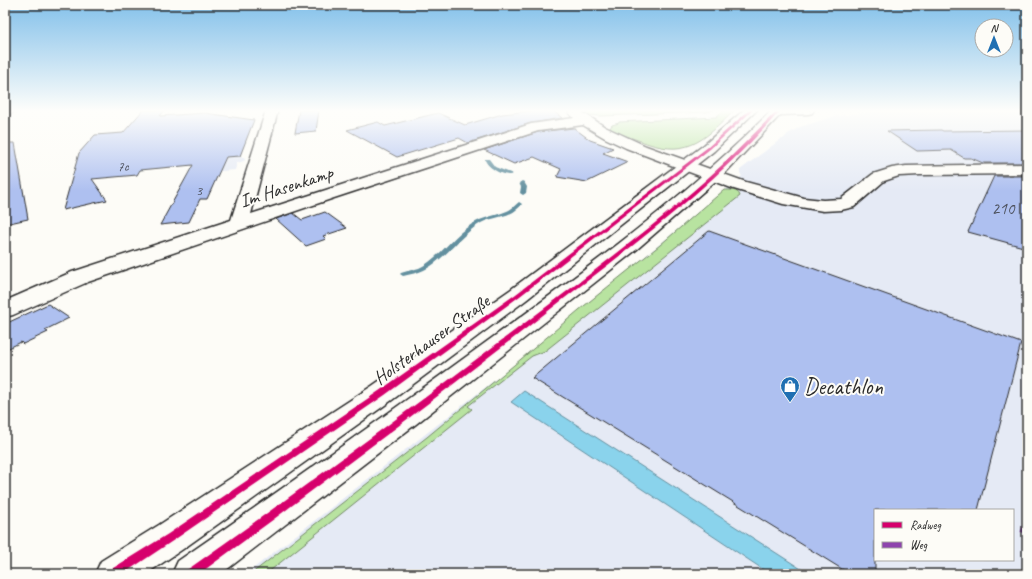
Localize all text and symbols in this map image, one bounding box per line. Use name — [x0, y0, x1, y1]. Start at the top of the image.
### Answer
north arrow — [974, 18, 1014, 58]
text: N — [991, 21, 1000, 35]
house number: 7c — [117, 158, 130, 175]
street label: Im Hasenkamp — [237, 160, 338, 213]
house number: 3 — [196, 182, 204, 199]
house number: 210 — [992, 198, 1016, 219]
street label: Holsterhauser Straße — [369, 289, 496, 390]
place label: Decathlon — [804, 372, 883, 401]
shop icon: Decathlon — [779, 375, 801, 403]
legend — [874, 509, 1014, 561]
text: Radweg — [910, 517, 941, 533]
text: Weg — [910, 537, 928, 553]

